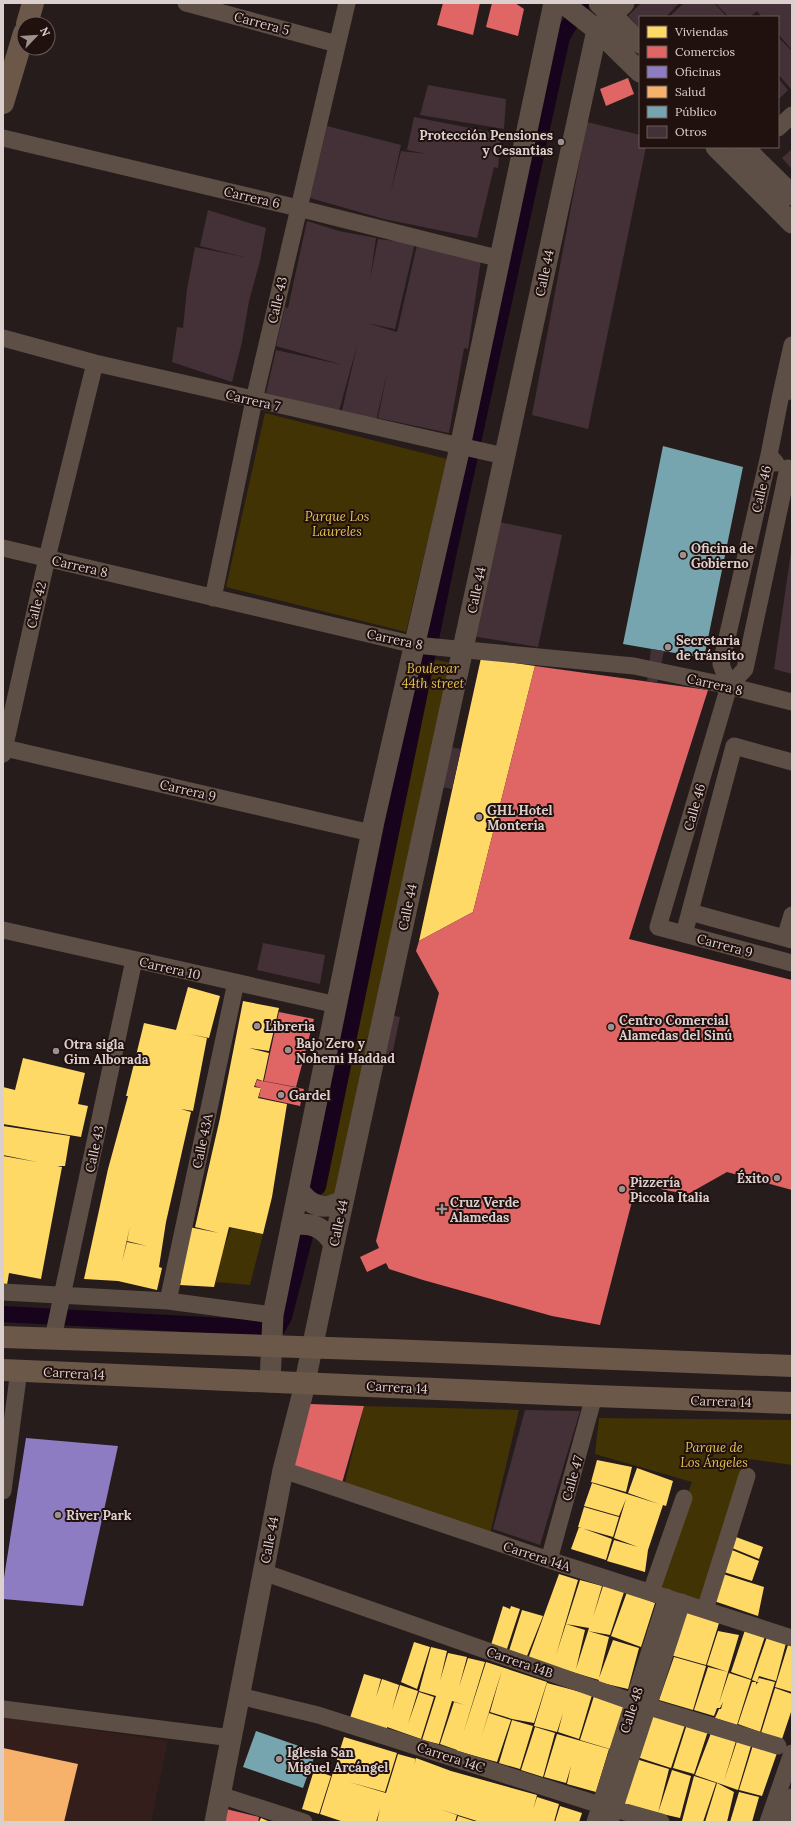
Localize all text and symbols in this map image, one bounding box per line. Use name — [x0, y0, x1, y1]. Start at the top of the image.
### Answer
street label: Carrera 5 — [232, 8, 291, 39]
north arrow — [16, 16, 56, 56]
legend — [639, 16, 779, 148]
text: Viviendas — [674, 24, 729, 39]
text: N — [37, 25, 53, 39]
text: Comercios — [675, 44, 736, 59]
text: Oficinas — [675, 64, 721, 79]
text: Salud — [675, 84, 706, 99]
text: Público — [675, 104, 716, 119]
text: Otros — [675, 124, 707, 139]
place label: Protección Pensiones y Cesantias — [419, 127, 553, 159]
marker: Protección Pensiones y Cesantias — [556, 137, 566, 147]
street label: Carrera 6 — [222, 183, 282, 212]
street label: Calle 44 — [531, 248, 558, 298]
street label: Calle 43 — [264, 275, 291, 325]
street label: Carrera 7 — [224, 386, 282, 415]
street label: Calle 46 — [748, 464, 775, 514]
park label: Parque Los Laureles — [305, 508, 369, 540]
place label: Oficina de Gobierno — [691, 540, 754, 572]
marker: Oficina de Gobierno — [678, 550, 688, 560]
street label: Carrera 8 — [50, 552, 110, 581]
street label: Calle 44 — [463, 565, 490, 615]
street label: Calle 42 — [23, 580, 50, 630]
street label: Carrera 8 — [365, 625, 425, 654]
place label: Secretaria de tránsito — [676, 632, 744, 664]
marker: Secretaria de tránsito — [663, 642, 673, 652]
park label: Boulevar 44th street — [402, 660, 465, 692]
street label: Carrera 8 — [685, 670, 745, 699]
street label: Carrera 9 — [158, 776, 218, 805]
street label: Calle 46 — [680, 782, 709, 833]
place label: GHL Hotel Monteria — [487, 802, 553, 834]
marker: GHL Hotel Monteria — [474, 812, 484, 822]
street label: Calle 44 — [394, 882, 421, 932]
street label: Carrera 9 — [695, 930, 755, 961]
street label: Carrera 10 — [138, 953, 202, 984]
place label: Centro Comercial Alamedas del Sinú — [619, 1012, 732, 1044]
place label: Libreria — [265, 1018, 315, 1035]
marker: Libreria — [252, 1021, 262, 1031]
marker: Centro Comercial Alamedas del Sinú — [606, 1022, 616, 1032]
place label: Bajo Zero y Nohemi Haddad — [296, 1035, 395, 1067]
place label: Otra sigla Gim Alborada — [64, 1036, 149, 1068]
marker: Bajo Zero y Nohemi Haddad — [283, 1045, 293, 1055]
marker: Otra sigla Gim Alborada — [51, 1046, 61, 1056]
place label: Gardel — [289, 1087, 331, 1104]
marker: Gardel — [276, 1090, 286, 1100]
street label: Calle 43A — [188, 1111, 217, 1170]
street label: Calle 43 — [81, 1124, 108, 1174]
place label: Éxito — [737, 1169, 769, 1187]
marker: Éxito — [772, 1173, 782, 1183]
place label: Pizzería Piccola Italia — [630, 1174, 710, 1206]
marker: Pizzería Piccola Italia — [617, 1184, 627, 1194]
place label: Cruz Verde Alamedas — [450, 1194, 519, 1226]
street label: Calle 44 — [325, 1198, 352, 1248]
marker: Cruz Verde Alamedas — [437, 1204, 447, 1214]
street label: Carrera 14 — [43, 1363, 105, 1384]
street label: Carrera 14 — [366, 1377, 428, 1398]
street label: Carrera 14 — [690, 1392, 752, 1411]
park label: Parque de Los Ángeles — [680, 1439, 748, 1471]
street label: Calle 47 — [558, 1454, 587, 1503]
place label: River Park — [66, 1507, 132, 1524]
marker: River Park — [53, 1510, 63, 1520]
street label: Calle 44 — [257, 1515, 282, 1565]
street label: Carrera 14A — [501, 1538, 573, 1576]
street label: Carrera 14B — [484, 1643, 555, 1682]
street label: Calle 48 — [616, 1685, 647, 1735]
street label: Carrera 14C — [415, 1738, 487, 1776]
place label: Iglesia San Miguel Arcángel — [287, 1744, 388, 1776]
marker: Iglesia San Miguel Arcángel — [274, 1754, 284, 1764]

